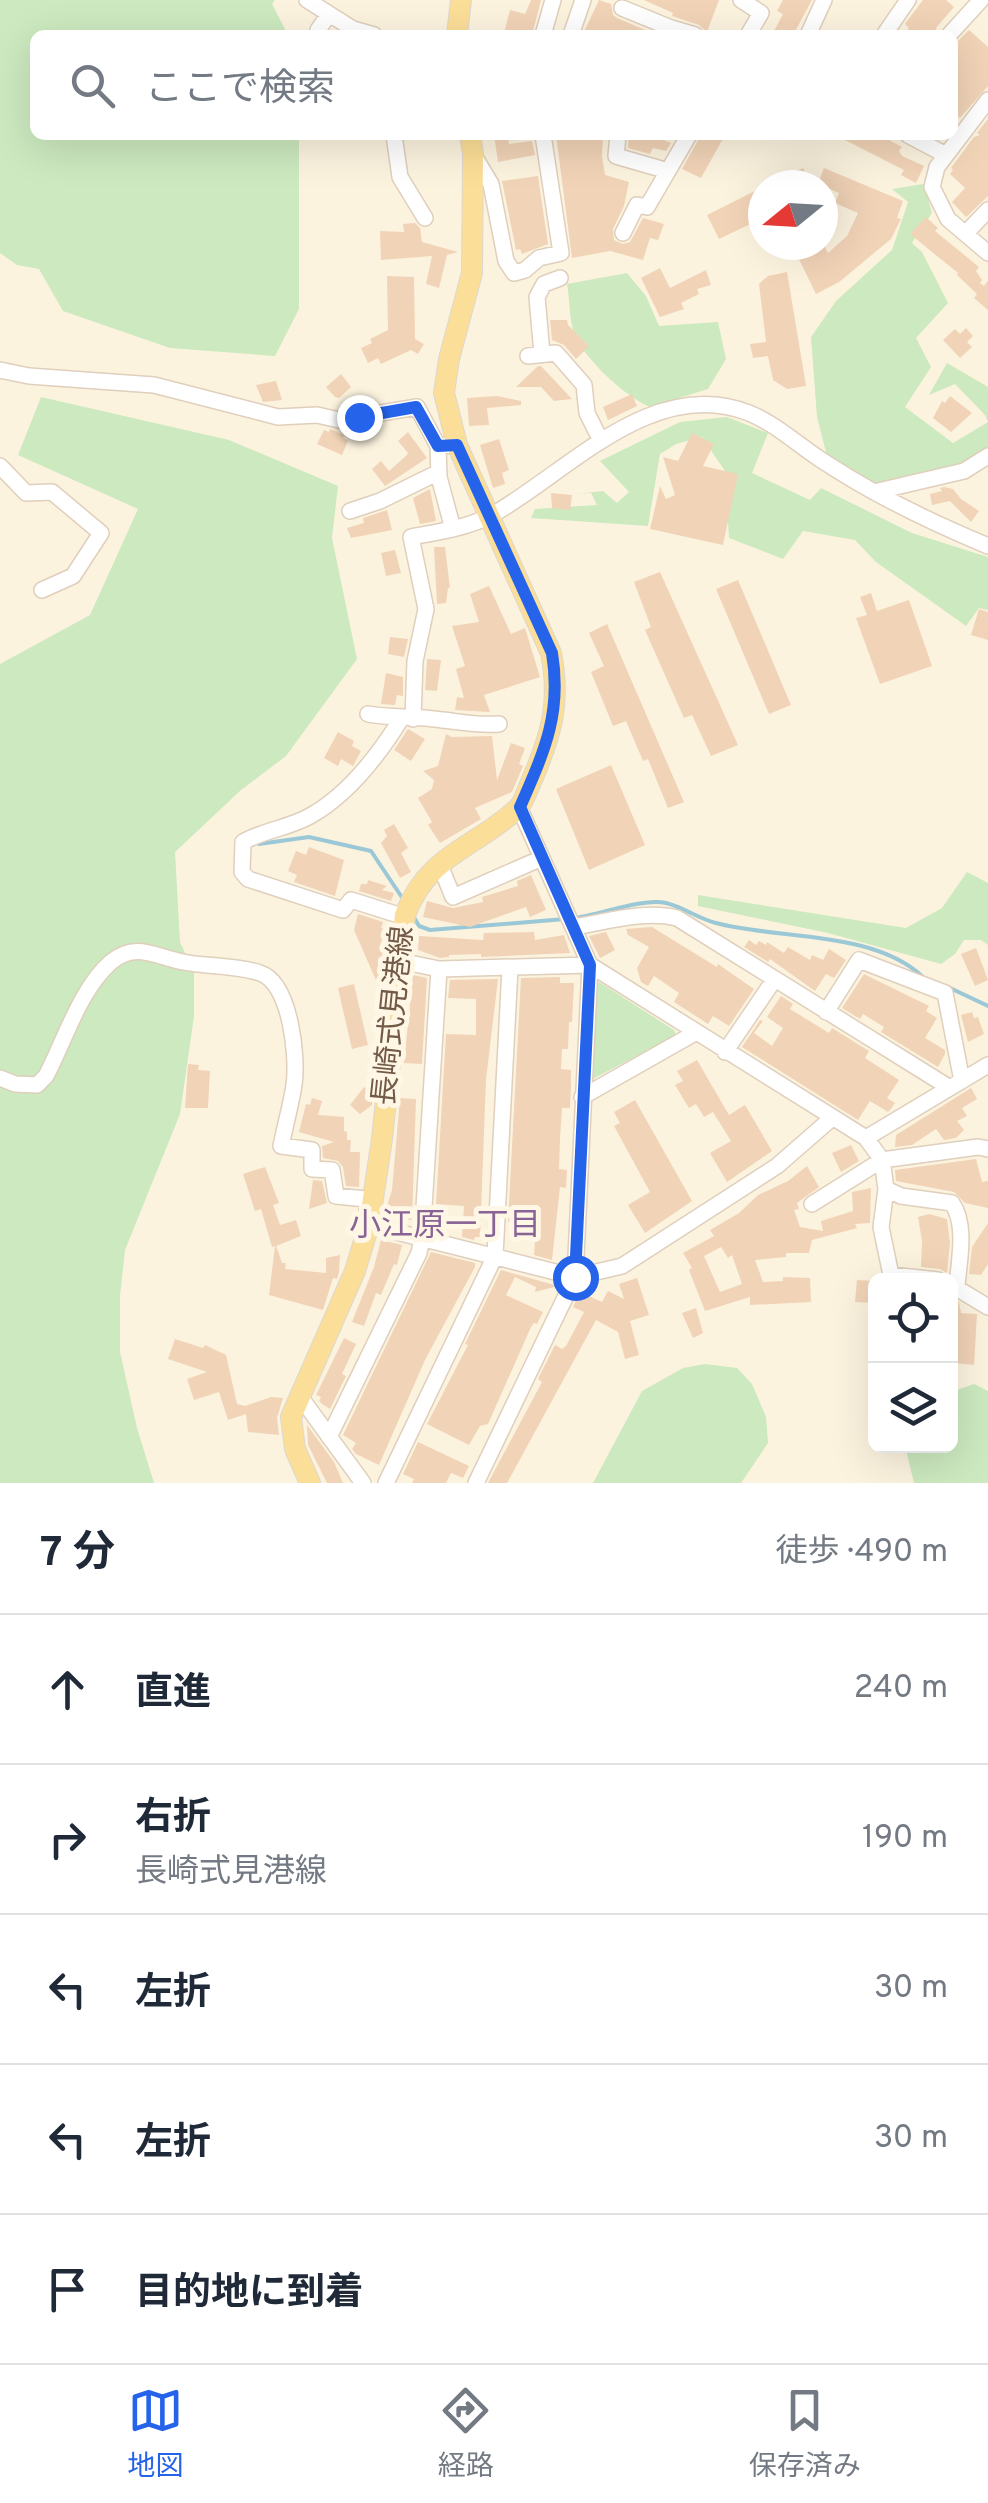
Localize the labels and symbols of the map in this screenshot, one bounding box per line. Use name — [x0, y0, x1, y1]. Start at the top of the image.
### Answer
north arrow — [748, 170, 838, 260]
route end — [337, 395, 383, 441]
street label: 長崎式見港線 — [367, 925, 423, 1107]
district label: 小江原一丁目 — [349, 1207, 541, 1247]
route start — [553, 1255, 599, 1301]

